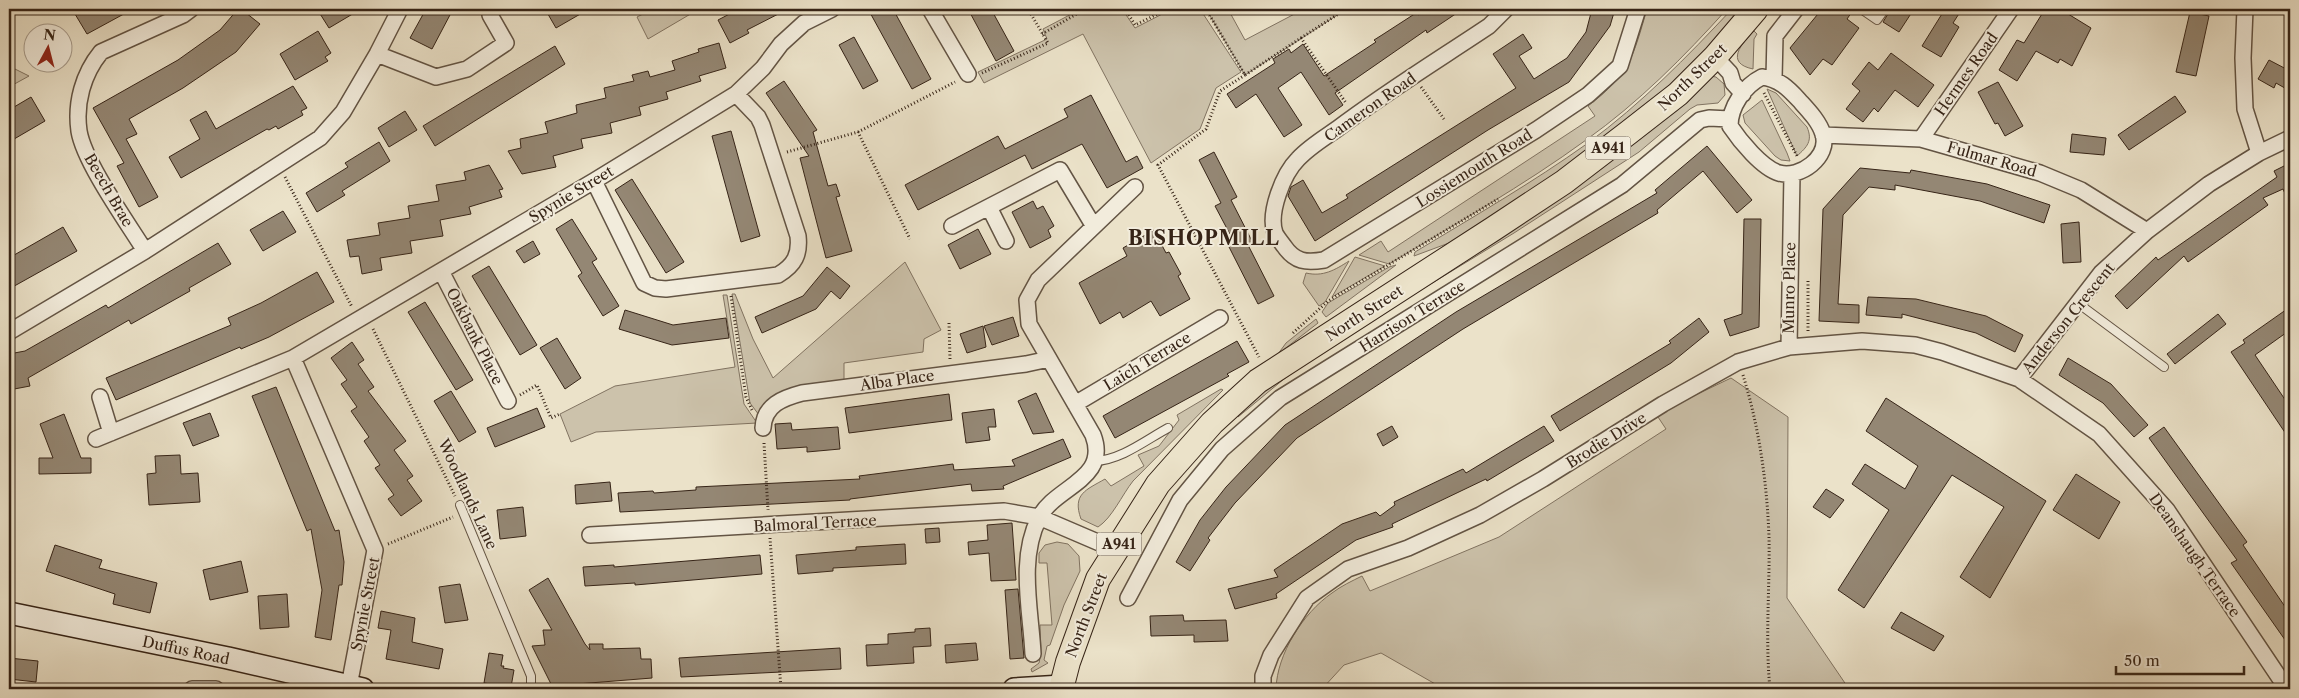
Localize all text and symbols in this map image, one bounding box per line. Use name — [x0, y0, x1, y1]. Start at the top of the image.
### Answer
north arrow — [22, 22, 72, 72]
text: N — [42, 25, 57, 45]
street label: Hermes Road — [1930, 29, 2002, 119]
street label: North Street — [1653, 39, 1731, 115]
street label: Cameron Road — [1320, 68, 1420, 146]
street label: Lossiemouth Road — [1412, 125, 1536, 211]
road number: A941 — [1586, 136, 1630, 160]
street label: Fulmar Road — [1945, 137, 2039, 181]
street label: Beech Brae — [80, 150, 138, 230]
street label: Spynie Street — [525, 161, 617, 227]
district label: BISHOPMILL — [1128, 226, 1280, 250]
street label: Munro Place — [1779, 242, 1799, 334]
street label: Anderson Crescent — [2017, 258, 2119, 378]
street label: Harrison Terrace — [1355, 276, 1469, 356]
street label: North Street — [1322, 280, 1407, 345]
street label: Oakbank Place — [442, 284, 508, 388]
street label: Laich Terrace — [1100, 328, 1194, 394]
street label: Alba Place — [858, 365, 935, 395]
street label: Brodie Drive — [1562, 408, 1650, 472]
street label: Woodlands Lane — [434, 435, 502, 552]
street label: Deanshaugh Terrace — [2145, 489, 2245, 621]
street label: Balmoral Terrace — [753, 510, 877, 536]
road number: A941 — [1096, 532, 1142, 556]
street label: Spynie Street — [347, 555, 384, 652]
street label: North Street — [1061, 570, 1111, 660]
street label: Duffus Road — [141, 631, 231, 669]
scale bar — [2116, 643, 2244, 675]
text: 50 m — [2124, 651, 2160, 670]

